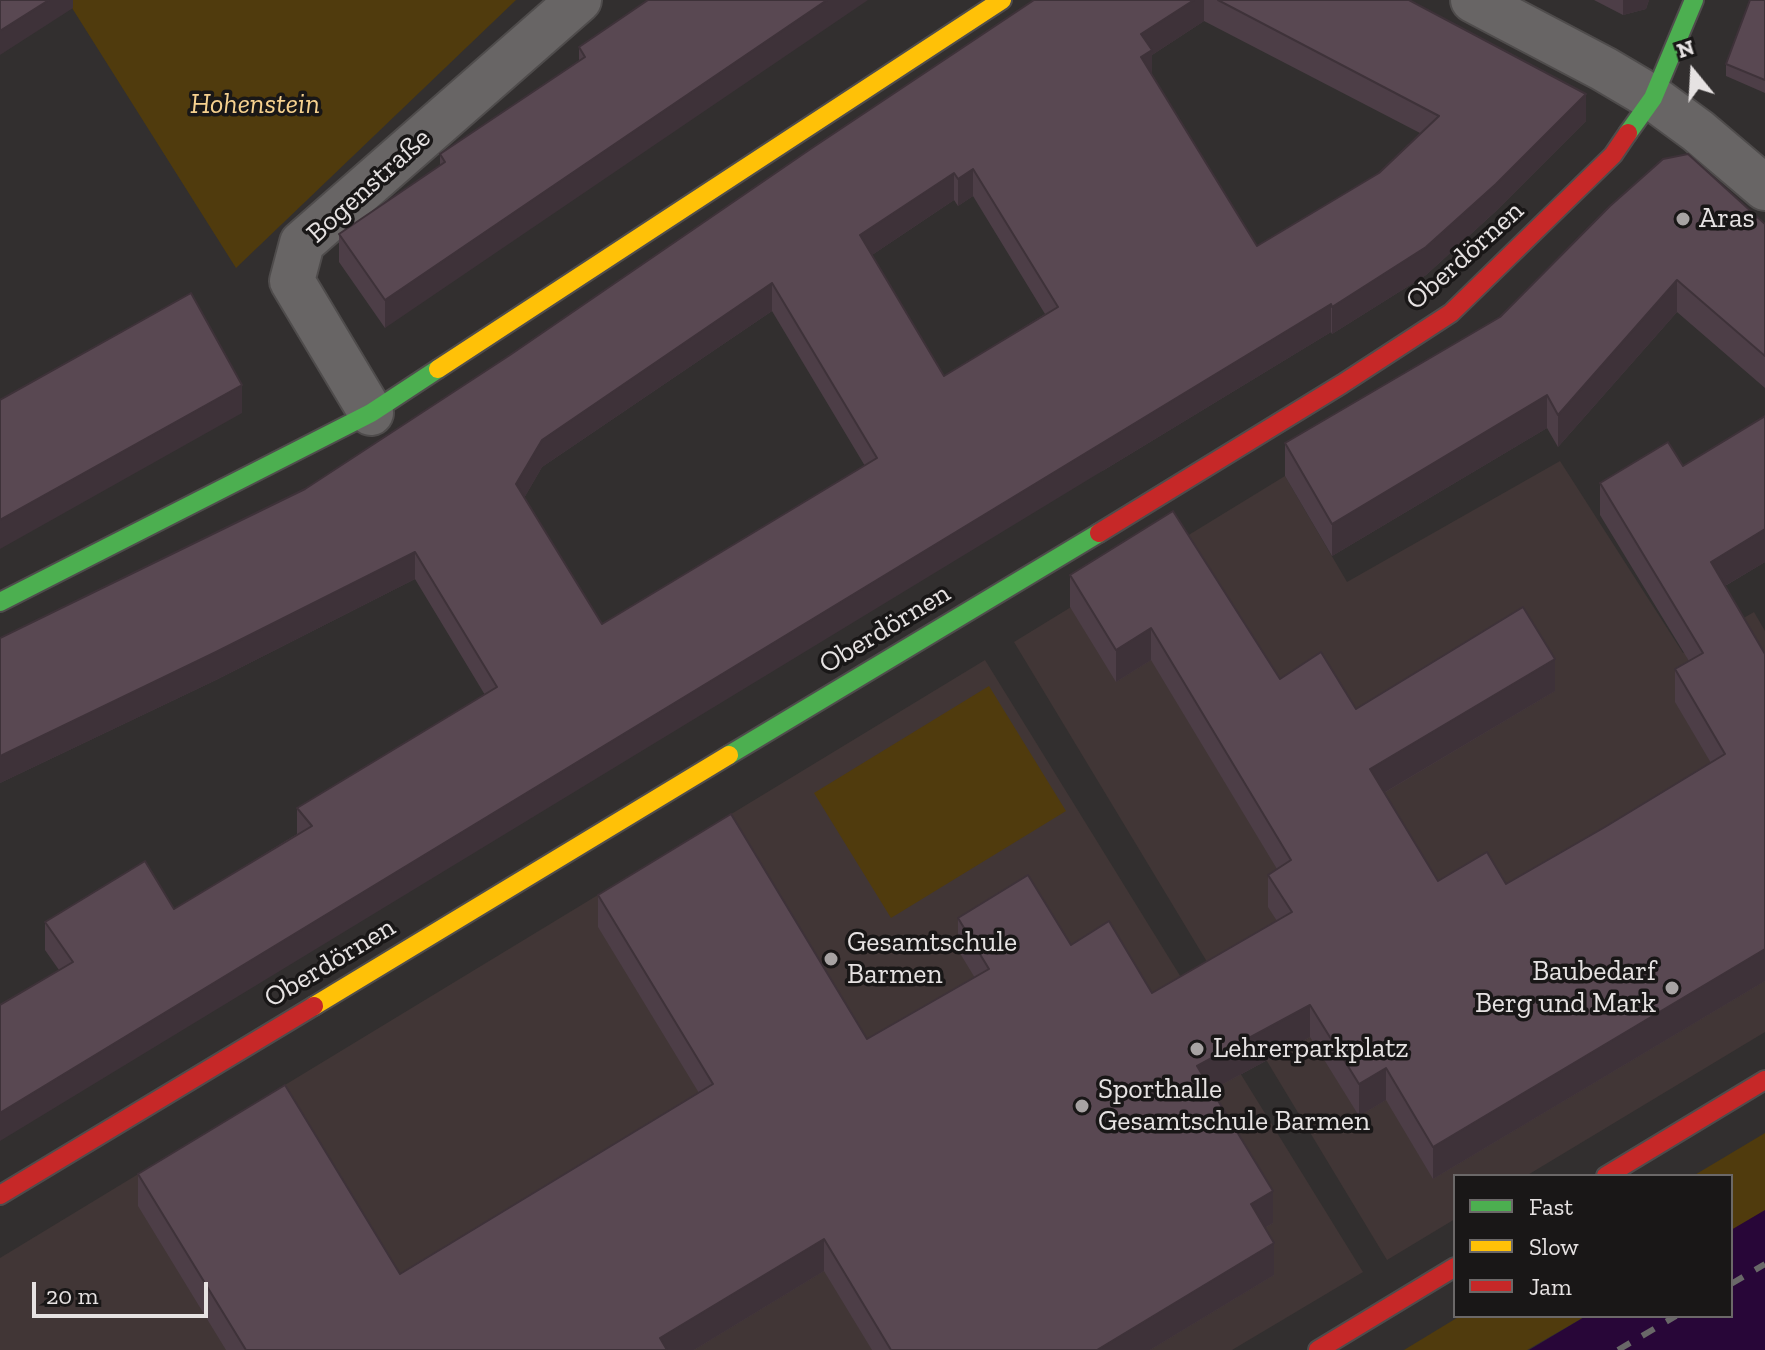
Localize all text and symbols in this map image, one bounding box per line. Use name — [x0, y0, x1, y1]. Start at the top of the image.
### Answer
north arrow — [1653, 32, 1733, 112]
text: N — [1673, 33, 1698, 64]
park label: Hohenstein — [190, 88, 320, 122]
street label: Bogenstraße — [300, 122, 438, 250]
street label: Oberdörnen — [1399, 194, 1531, 318]
place label: Aras — [1699, 202, 1755, 236]
marker: Aras — [1674, 210, 1692, 228]
street label: Oberdörnen — [813, 577, 957, 681]
street label: Oberdörnen — [258, 911, 402, 1015]
place label: Gesamtschule Barmen — [847, 926, 1017, 992]
marker: Gesamtschule Barmen — [822, 950, 840, 968]
place label: Baubedarf Berg und Mark — [1475, 955, 1656, 1021]
marker: Baubedarf Berg und Mark — [1663, 979, 1681, 997]
place label: Lehrerparkplatz — [1213, 1032, 1409, 1066]
marker: Lehrerparkplatz — [1188, 1040, 1206, 1058]
place label: Sporthalle Gesamtschule Barmen — [1098, 1073, 1370, 1139]
marker: Sporthalle Gesamtschule Barmen — [1073, 1097, 1091, 1115]
legend — [1453, 1174, 1733, 1318]
text: Fast — [1529, 1192, 1573, 1221]
text: Slow — [1529, 1232, 1579, 1261]
scale bar — [36, 1266, 212, 1316]
text: Jam — [1529, 1272, 1572, 1301]
text: 20 m — [46, 1281, 98, 1310]

